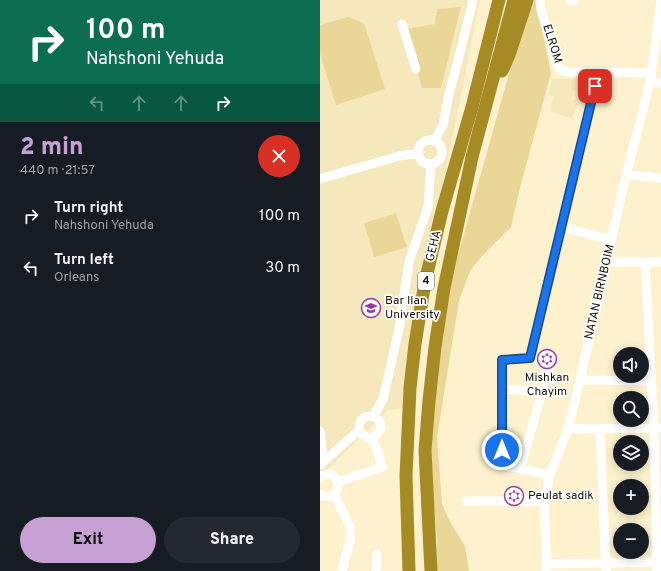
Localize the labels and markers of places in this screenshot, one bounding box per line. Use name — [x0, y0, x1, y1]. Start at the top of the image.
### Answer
pin — [578, 69, 612, 103]
place label: Bar Ilan University — [385, 293, 440, 323]
school or university icon: Bar Ilan University — [360, 297, 382, 319]
synagogue icon: Mishkan Chayim — [536, 348, 558, 370]
place label: Mishkan Chayim — [525, 370, 569, 400]
synagogue icon: Peulat sadik — [503, 485, 525, 507]
place label: Peulat sadik — [528, 488, 594, 504]

